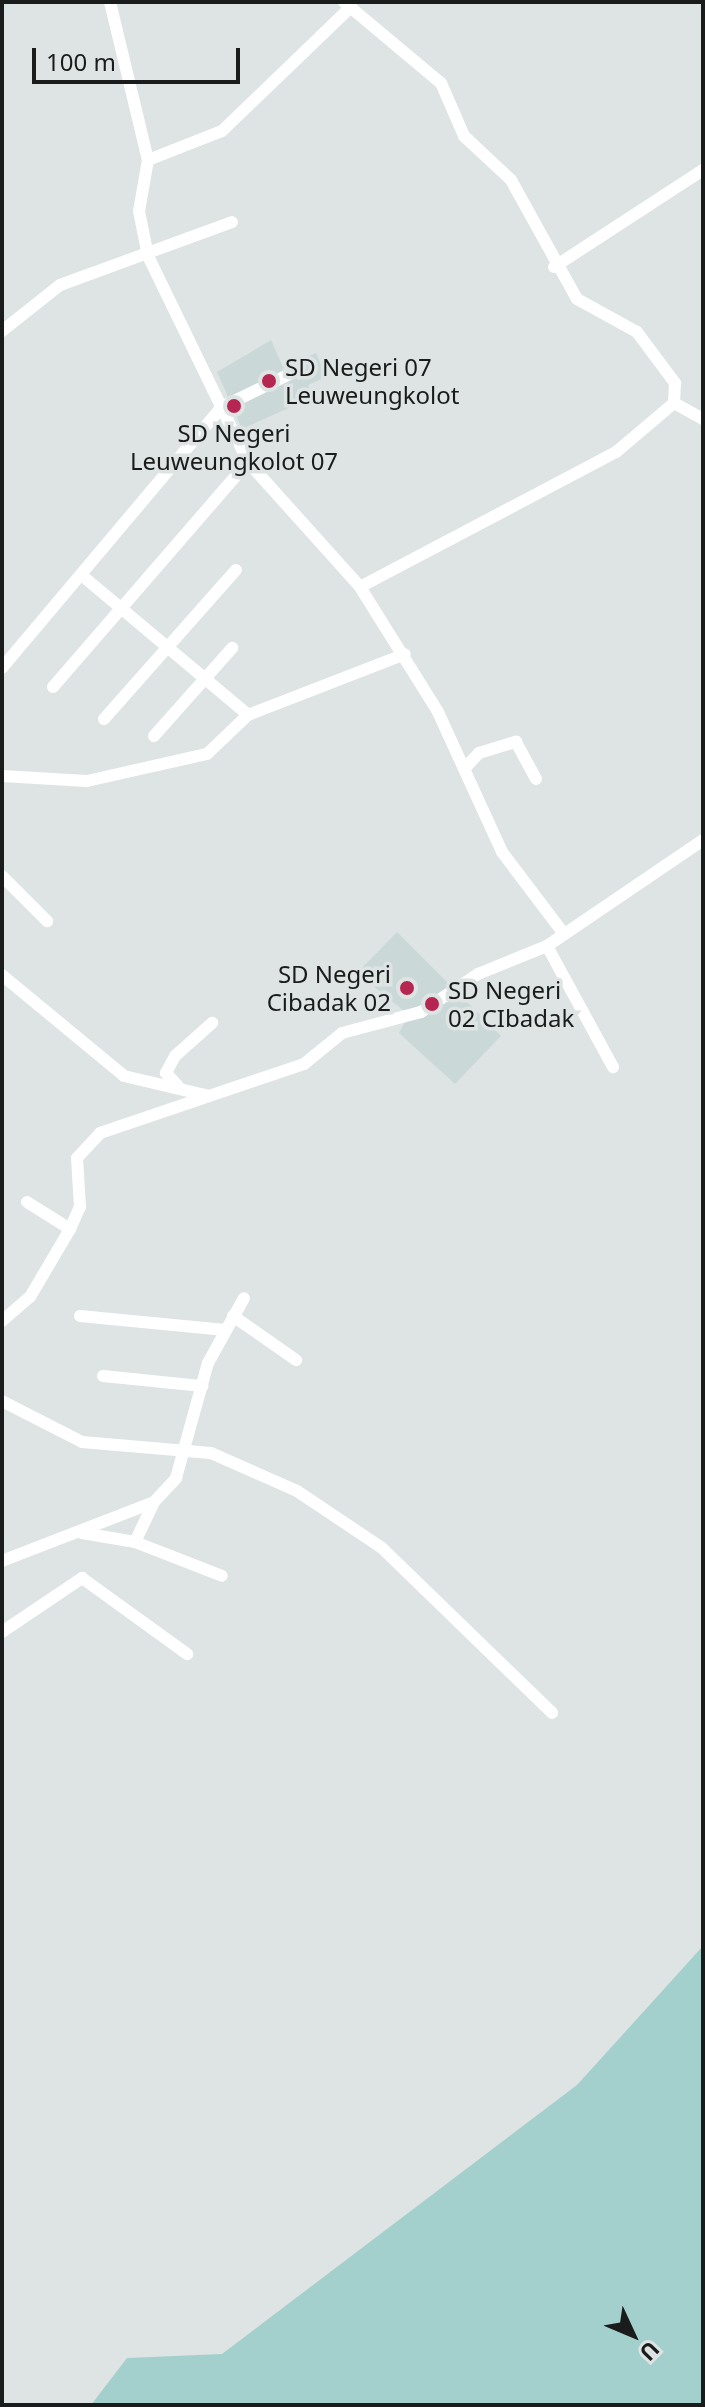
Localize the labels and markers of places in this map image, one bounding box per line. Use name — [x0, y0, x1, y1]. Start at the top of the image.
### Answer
place label: SD Negeri 07 Leuweungkolot — [285, 353, 459, 409]
marker: SD Negeri 07 Leuweungkolot — [260, 372, 278, 390]
marker: SD Negeri Leuweungkolot 07 — [225, 397, 243, 415]
place label: SD Negeri Leuweungkolot 07 — [130, 419, 338, 475]
place label: SD Negeri Cibadak 02 — [267, 960, 391, 1016]
place label: SD Negeri 02 CIbadak — [448, 976, 574, 1032]
marker: SD Negeri Cibadak 02 — [398, 979, 416, 997]
marker: SD Negeri 02 CIbadak — [423, 995, 441, 1013]

